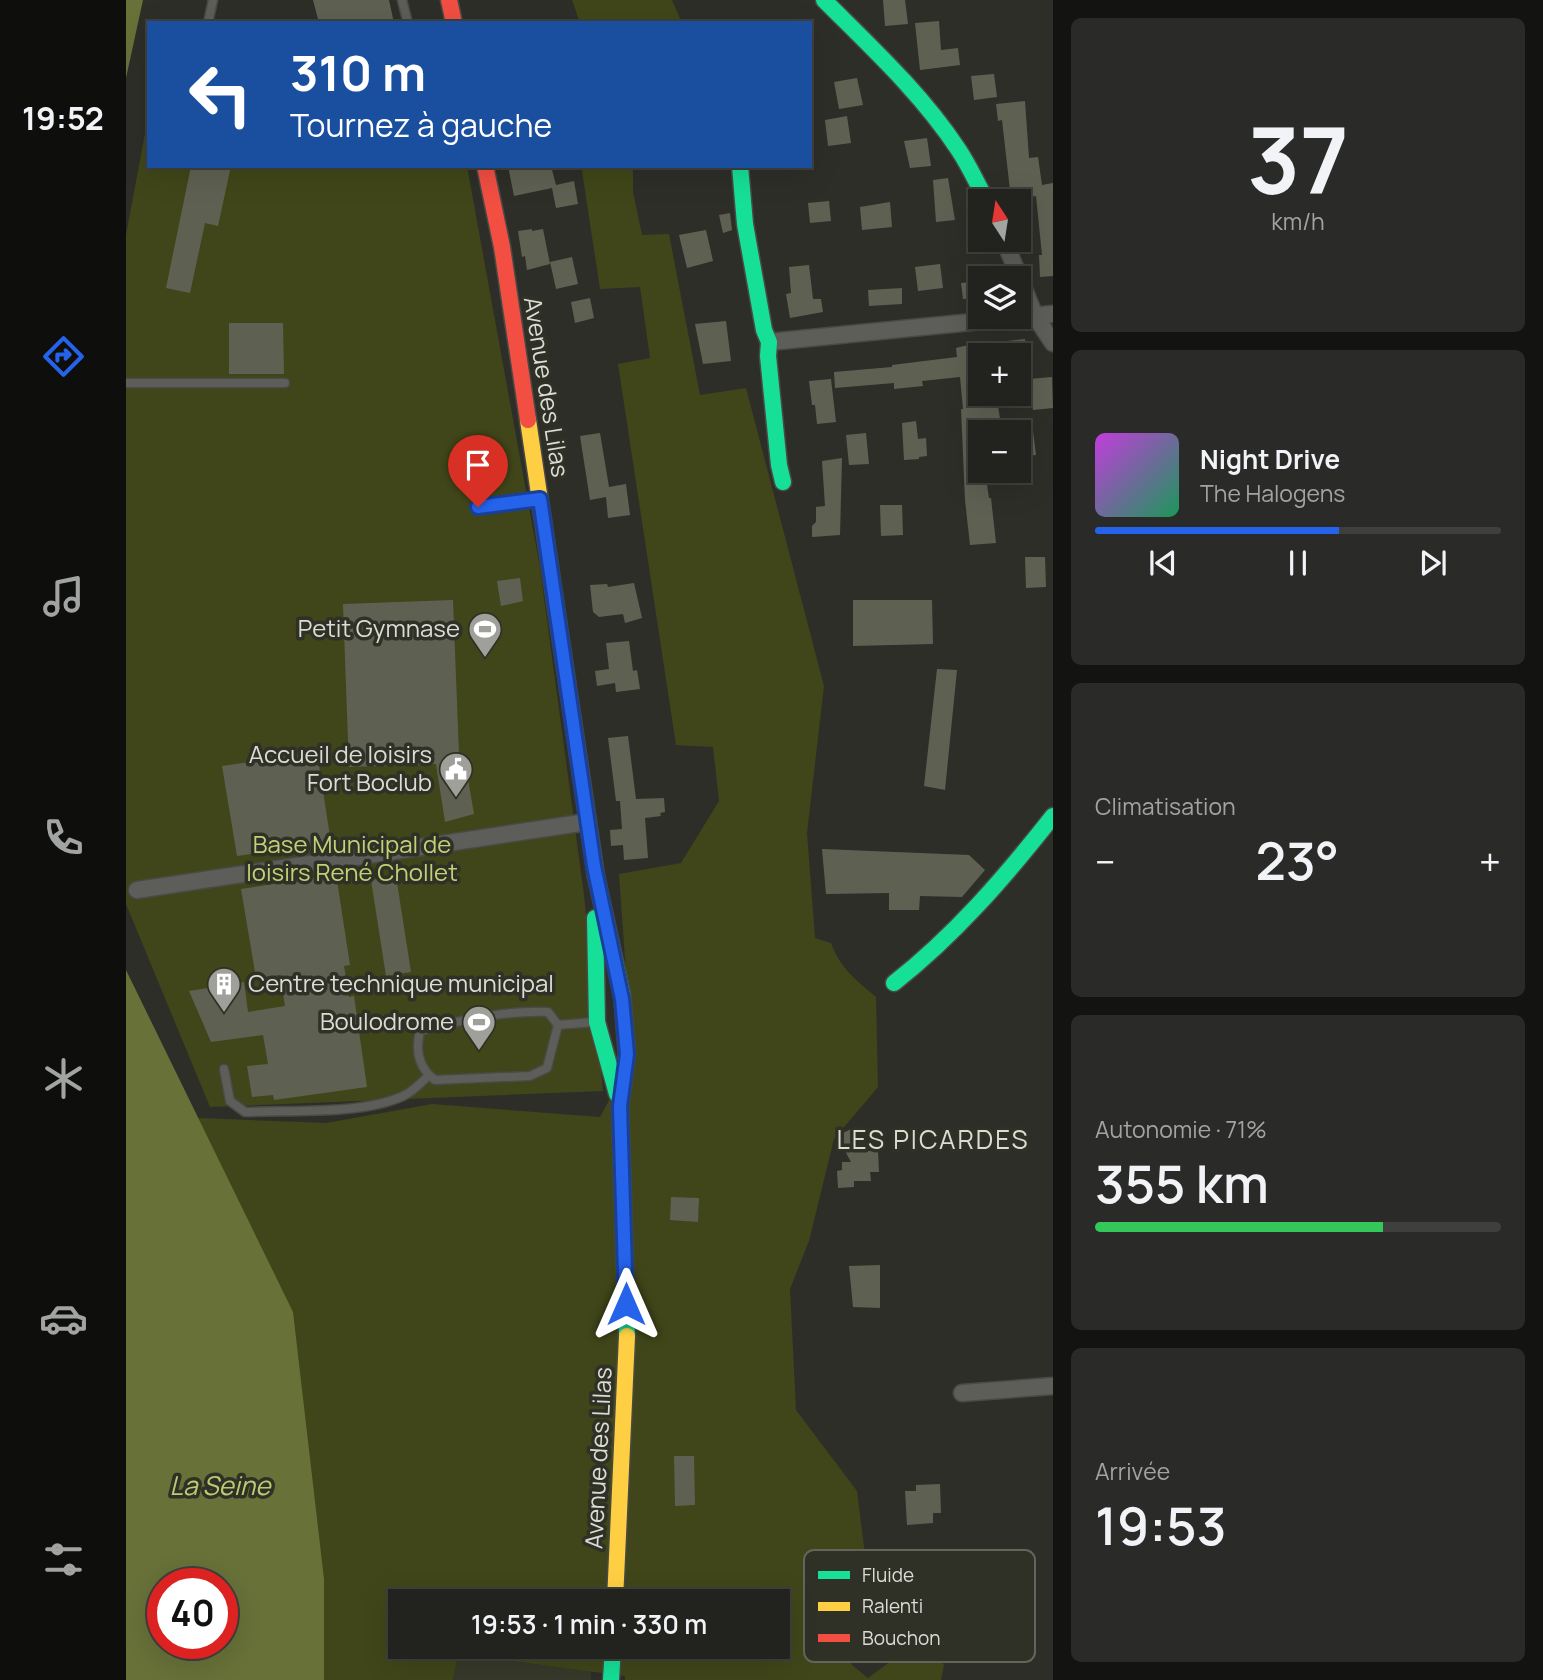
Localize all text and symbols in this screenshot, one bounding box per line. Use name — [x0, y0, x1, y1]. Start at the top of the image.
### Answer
text: 310 m — [290, 39, 426, 106]
icon: left — [175, 49, 266, 140]
text: 19:52 — [22, 96, 104, 140]
text: 37 — [1247, 97, 1349, 221]
text: Tournez à gauche — [290, 103, 552, 147]
north arrow — [968, 189, 1031, 252]
map controls — [968, 189, 1031, 483]
text: km/h — [1271, 205, 1325, 237]
button: layers — [968, 266, 1031, 329]
street label: Avenue des Lilas — [517, 294, 578, 479]
icon: directions — [39, 332, 88, 381]
button: + — [968, 343, 1031, 406]
button: − — [968, 420, 1031, 483]
pin — [448, 435, 508, 507]
text: Night Drive — [1200, 441, 1340, 477]
icon: arrive — [459, 446, 497, 484]
text: The Halogens — [1200, 477, 1345, 509]
icon: previous — [1144, 544, 1182, 582]
icon: pause — [1279, 544, 1317, 582]
icon: next — [1414, 544, 1452, 582]
icon: music — [39, 572, 88, 621]
sports icon: Petit Gymnase — [466, 610, 504, 659]
place label: Petit Gymnase — [298, 611, 460, 644]
place label: Accueil de loisirs Fort Boclub — [249, 737, 432, 798]
public building icon: Accueil de loisirs Fort Boclub — [437, 750, 475, 799]
text: Climatisation — [1095, 790, 1236, 822]
icon: phone — [39, 813, 88, 862]
text: 23° — [1255, 825, 1339, 896]
park label: Base Municipal de loisirs René Chollet — [246, 827, 458, 888]
text: − — [1095, 835, 1116, 887]
text: + — [1479, 835, 1501, 887]
building icon: Centre technique municipal — [205, 965, 243, 1014]
place label: Centre technique municipal — [248, 966, 554, 999]
sports icon: Boulodrome — [460, 1003, 498, 1052]
place label: Boulodrome — [320, 1004, 454, 1037]
icon: climate — [39, 1054, 88, 1103]
text: Autonomie · 71% — [1095, 1113, 1267, 1145]
district label: LES PICARDES — [837, 1121, 1029, 1157]
text: 355 km — [1095, 1148, 1269, 1219]
position arrow — [589, 1267, 663, 1341]
icon: car — [39, 1294, 88, 1343]
street label: Avenue des Lilas — [576, 1366, 619, 1550]
text: Arrivée — [1095, 1455, 1170, 1487]
water label: La Seine — [170, 1467, 272, 1503]
text: 19:53 — [1095, 1490, 1226, 1561]
icon: filters — [39, 1535, 88, 1584]
legend — [804, 1550, 1035, 1662]
text: Fluide — [862, 1562, 914, 1588]
speed limit sign: 40 — [147, 1568, 238, 1659]
text: Ralenti — [862, 1593, 923, 1619]
text: 19:53 · 1 min · 330 m — [471, 1606, 707, 1642]
text: Bouchon — [862, 1625, 941, 1651]

